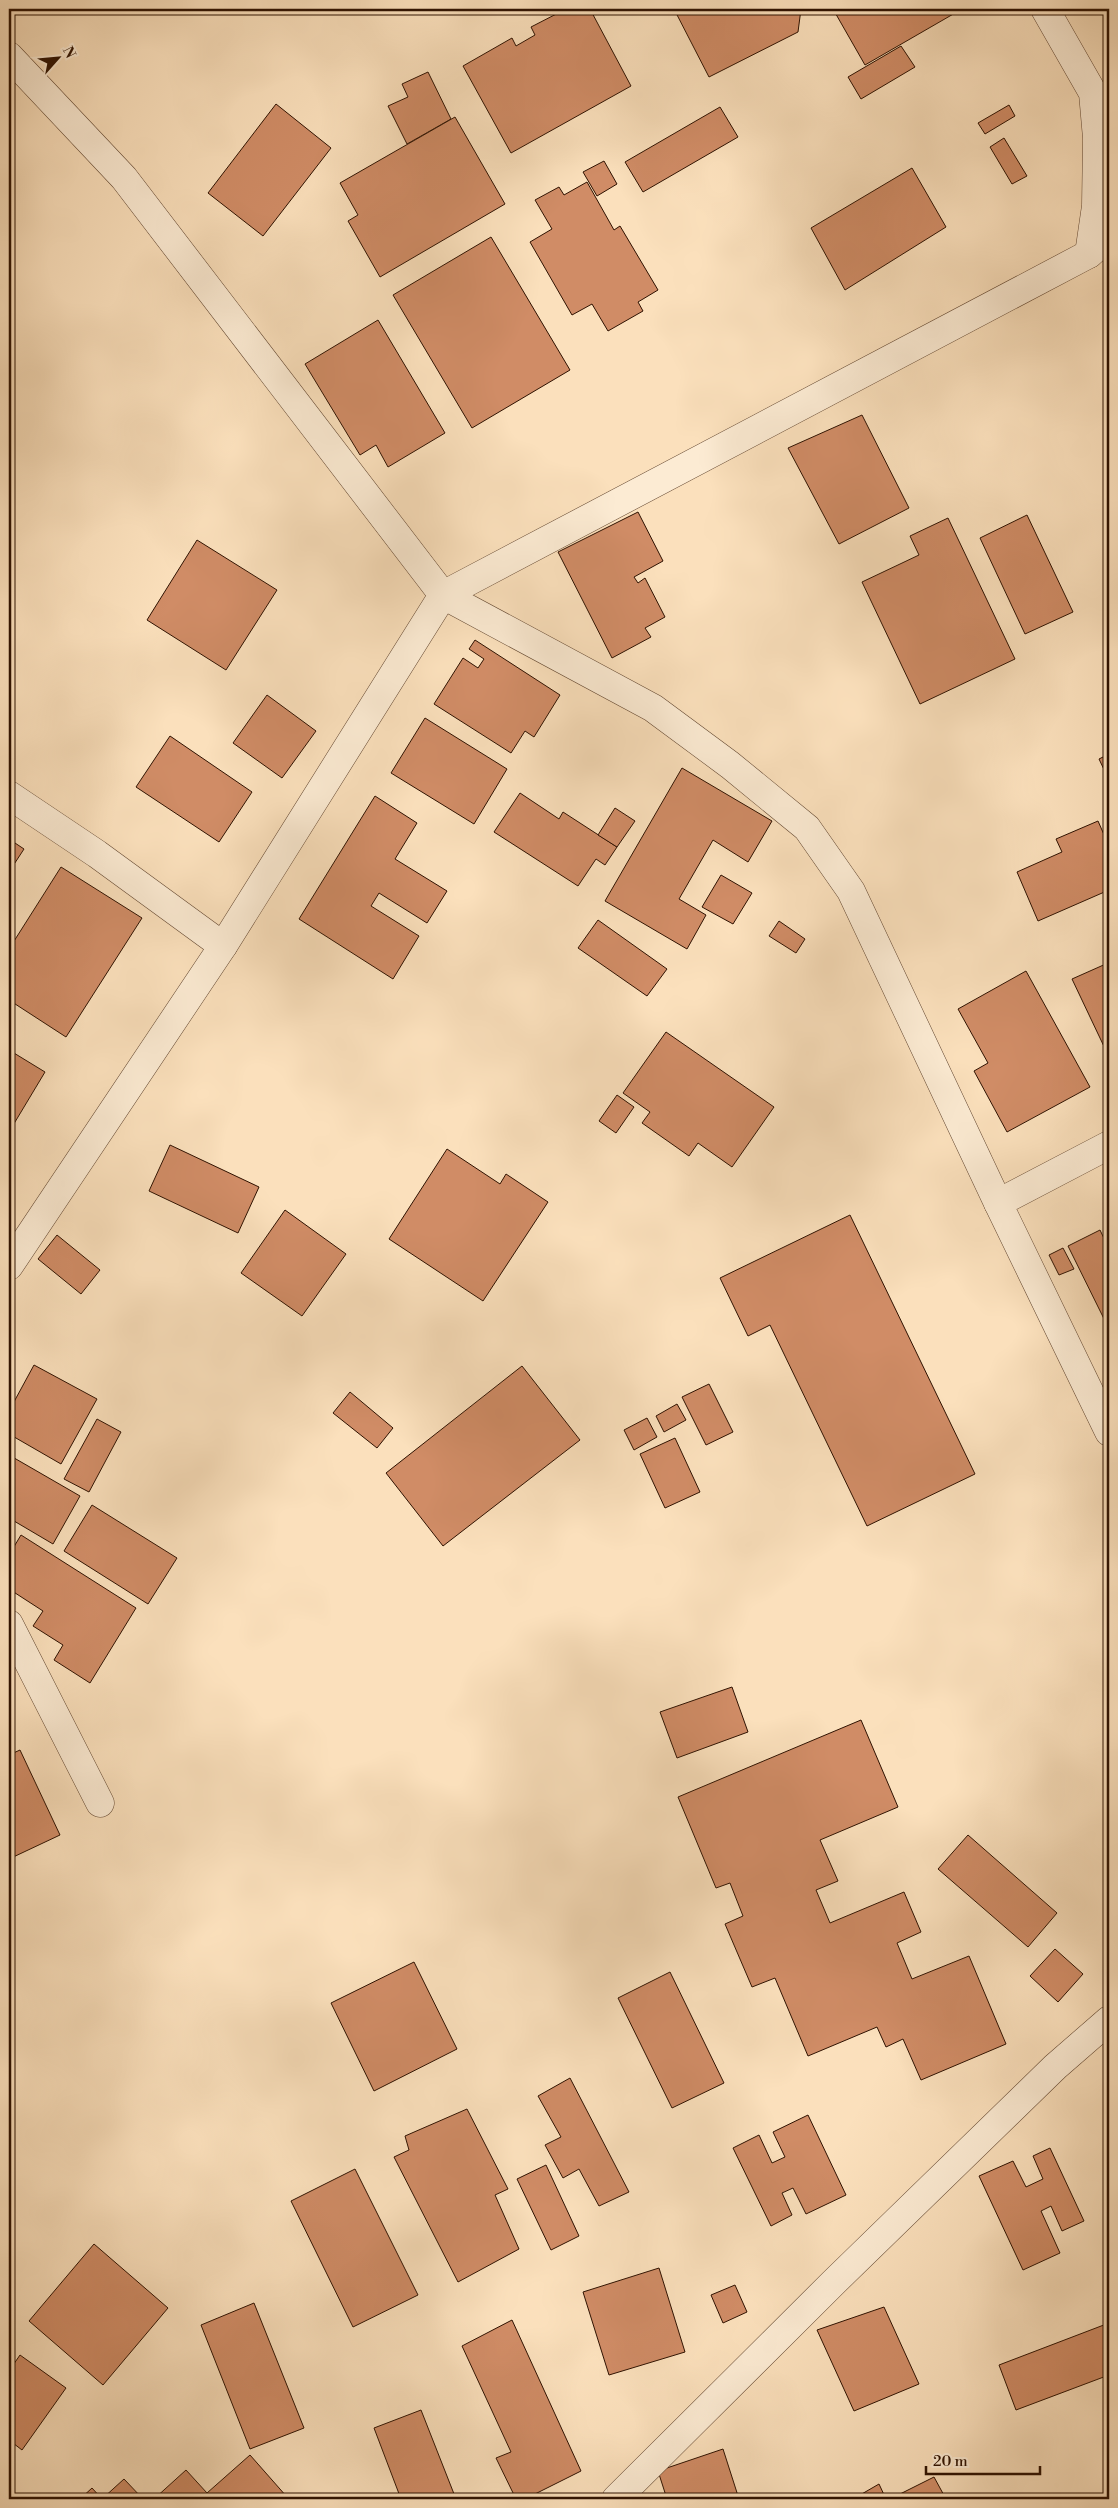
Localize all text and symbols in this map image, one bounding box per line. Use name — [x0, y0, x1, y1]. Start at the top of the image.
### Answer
north arrow — [32, 32, 82, 82]
text: N — [58, 44, 79, 62]
scale bar — [926, 2443, 1039, 2475]
text: 20 m — [933, 2452, 968, 2471]

